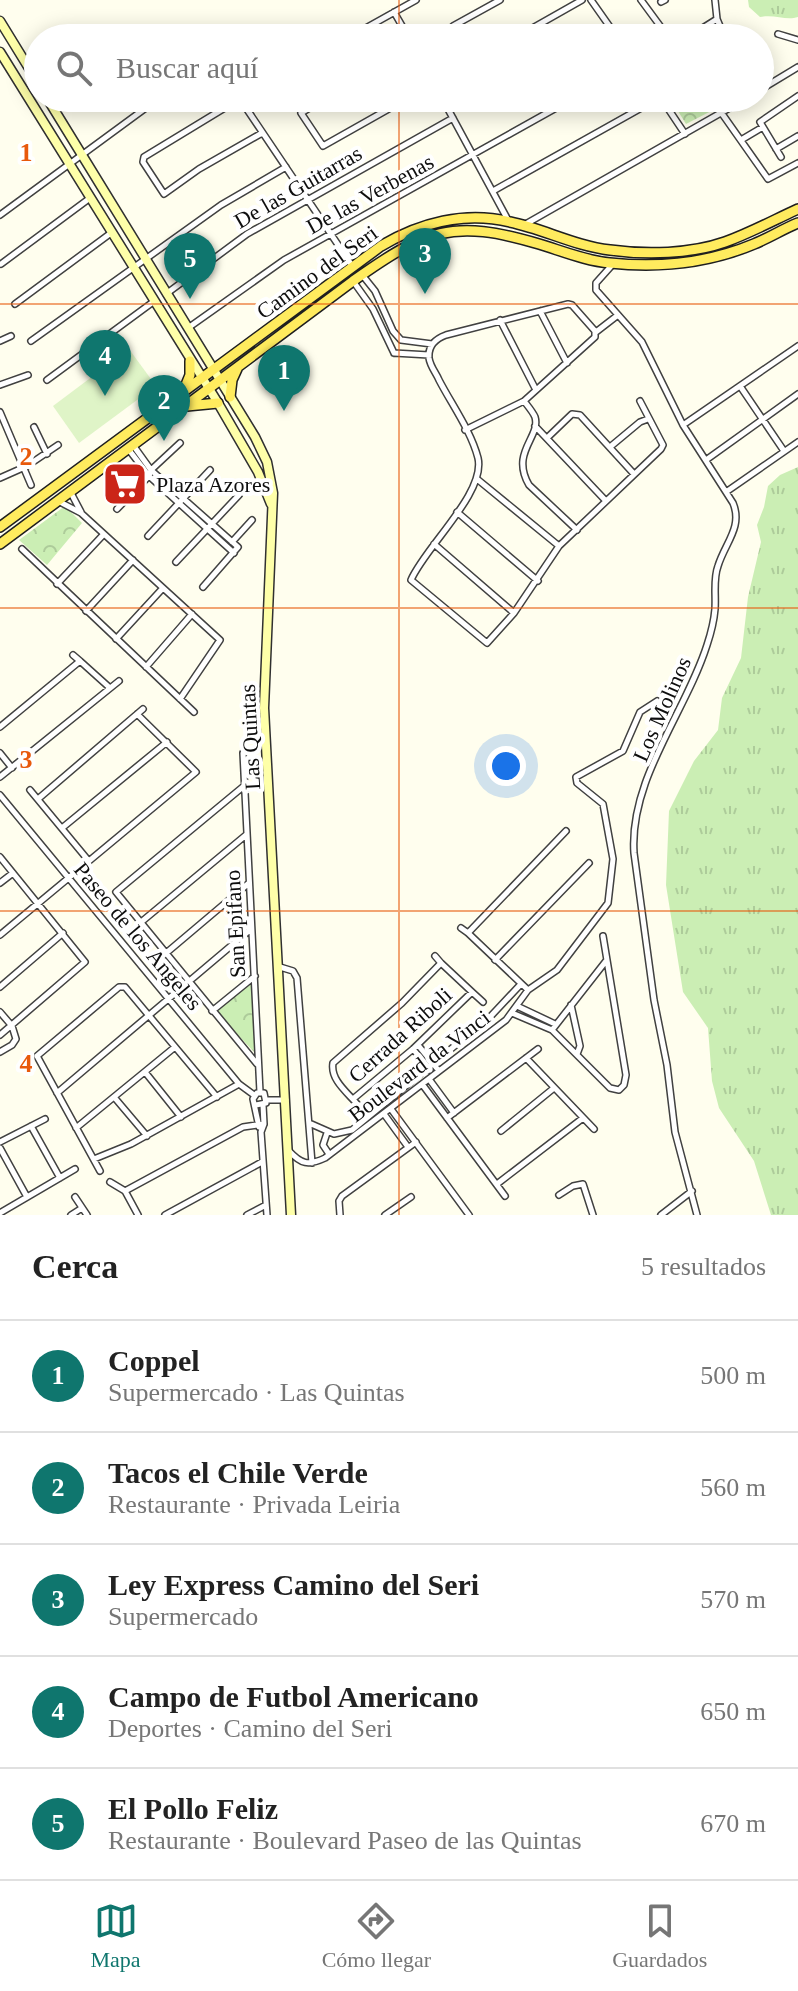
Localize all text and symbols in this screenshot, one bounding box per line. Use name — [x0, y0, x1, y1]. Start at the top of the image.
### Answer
search box — [24, 24, 774, 112]
icon: search — [52, 46, 96, 90]
text: Buscar aquí — [116, 51, 258, 84]
text: 1 — [20, 138, 33, 167]
street label: De las Guitarras — [230, 140, 366, 234]
street label: De las Verbenas — [302, 149, 438, 239]
street label: Camino del Seri — [252, 220, 382, 324]
pin: 3 — [399, 228, 451, 294]
pin: 5 — [164, 233, 216, 299]
pin: 4 — [79, 330, 131, 396]
pin: 1 — [258, 345, 310, 411]
pin: 2 — [138, 375, 190, 441]
text: 2 — [20, 442, 33, 471]
supermarket icon: Plaza Azores — [101, 460, 149, 508]
place label: Plaza Azores — [156, 472, 270, 497]
street label: Los Molinos — [628, 653, 696, 765]
street label: Las Quintas — [235, 684, 265, 790]
text: 3 — [20, 745, 33, 774]
your location — [486, 746, 526, 786]
street label: Paseo de los Angeles — [69, 857, 207, 1015]
street label: San Epifano — [220, 869, 250, 979]
street label: Cerrada Riboli — [343, 982, 457, 1088]
street label: Boulevard da Vinci — [343, 1005, 495, 1127]
text: 4 — [20, 1049, 33, 1078]
text: Cerca — [32, 1248, 118, 1285]
text: 5 resultados — [641, 1252, 766, 1281]
text: Coppel — [108, 1344, 200, 1377]
text: 1 — [52, 1361, 65, 1390]
text: 500 m — [700, 1361, 766, 1390]
text: Supermercado · Las Quintas — [108, 1378, 405, 1407]
text: Tacos el Chile Verde — [108, 1456, 368, 1489]
text: 2 — [52, 1473, 65, 1502]
text: 560 m — [700, 1473, 766, 1502]
text: Restaurante · Privada Leiria — [108, 1490, 400, 1519]
text: Ley Express Camino del Seri — [108, 1568, 479, 1601]
text: 3 — [52, 1585, 65, 1614]
text: 570 m — [700, 1585, 766, 1614]
text: Supermercado — [108, 1602, 258, 1631]
text: Campo de Futbol Americano — [108, 1680, 479, 1713]
text: 4 — [52, 1697, 65, 1726]
text: 650 m — [700, 1697, 766, 1726]
text: Deportes · Camino del Seri — [108, 1714, 393, 1743]
text: El Pollo Feliz — [108, 1792, 278, 1825]
text: 5 — [52, 1809, 65, 1838]
text: 670 m — [700, 1809, 766, 1838]
text: Restaurante · Boulevard Paseo de las Quintas — [108, 1826, 582, 1855]
tab: Mapa — [91, 1899, 141, 1973]
tab: Cómo llegar — [322, 1899, 431, 1973]
tab: Guardados — [612, 1899, 707, 1973]

